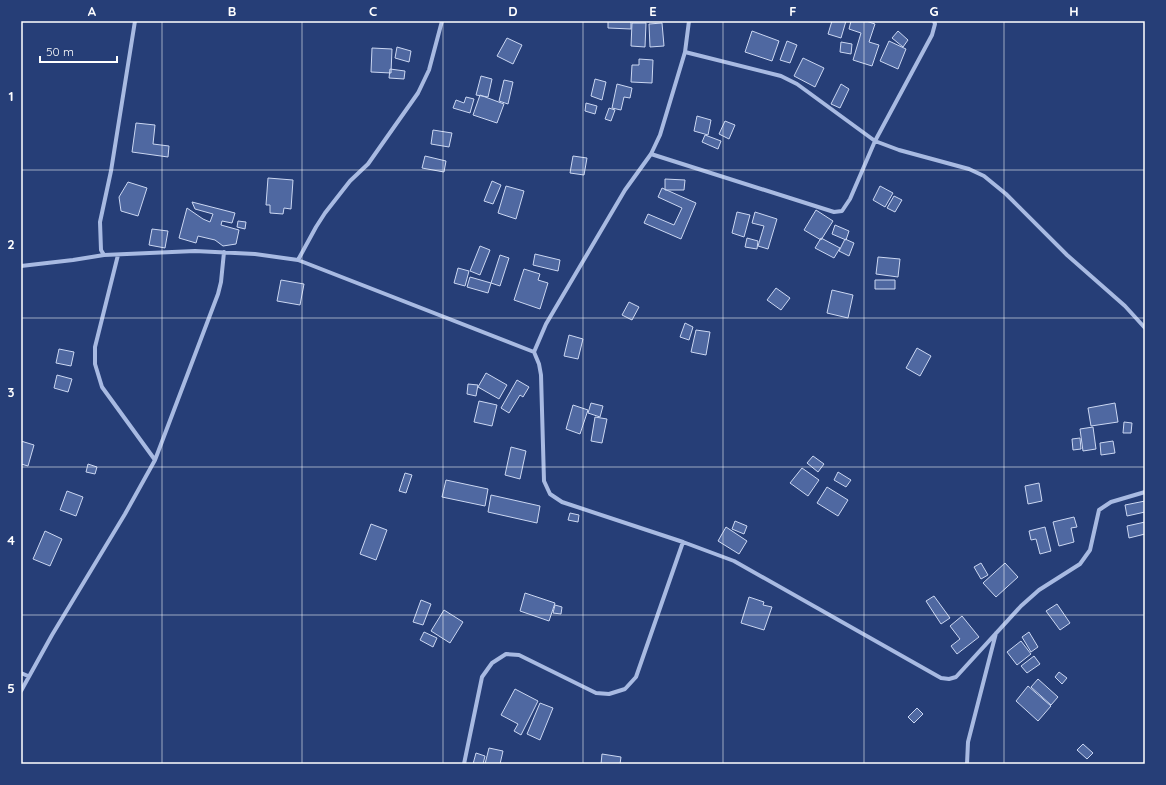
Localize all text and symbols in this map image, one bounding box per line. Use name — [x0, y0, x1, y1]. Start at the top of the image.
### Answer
text: A — [88, 3, 97, 19]
text: B — [228, 3, 236, 19]
text: C — [369, 3, 377, 19]
text: D — [508, 3, 518, 19]
text: E — [649, 3, 657, 19]
text: F — [789, 3, 797, 19]
text: G — [929, 3, 939, 19]
text: H — [1069, 3, 1079, 19]
scale bar — [40, 38, 117, 64]
text: 50 m — [46, 44, 74, 59]
text: 1 — [8, 88, 14, 104]
text: 2 — [7, 236, 15, 252]
text: 3 — [8, 384, 15, 400]
text: 4 — [7, 532, 15, 548]
text: 5 — [7, 680, 15, 696]

